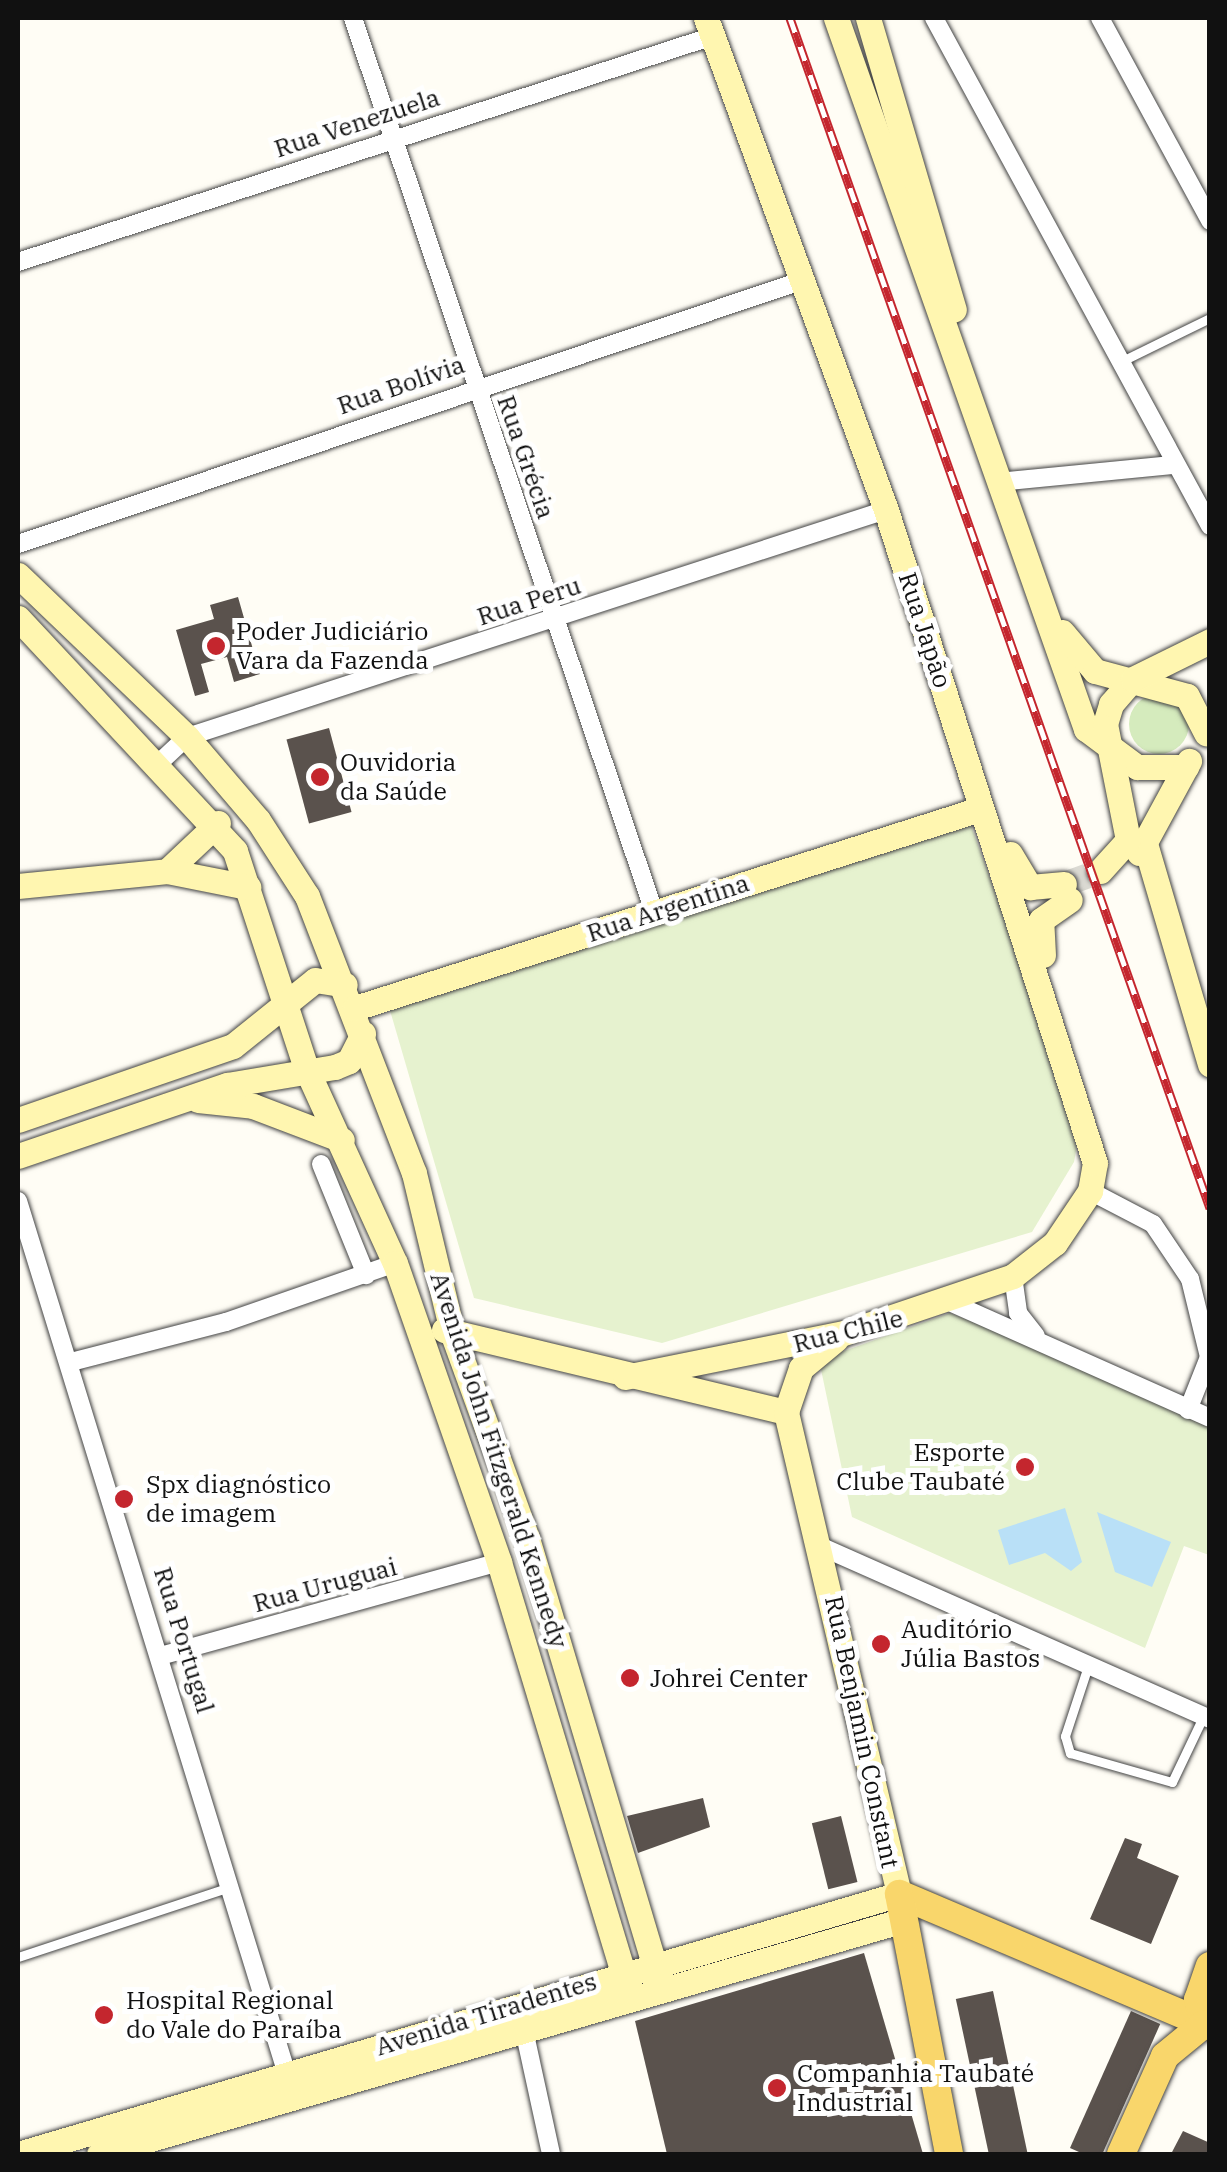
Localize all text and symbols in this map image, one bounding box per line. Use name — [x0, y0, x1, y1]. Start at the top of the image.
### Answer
street label: Rua Venezuela — [270, 82, 444, 164]
street label: Rua Bolívia — [333, 349, 469, 421]
street label: Rua Grécia — [491, 391, 561, 523]
street label: Rua Japão — [892, 568, 958, 692]
street label: Rua Peru — [473, 570, 585, 632]
place label: Poder Judiciário Vara da Fazenda — [236, 617, 429, 676]
marker: Poder Judiciário Vara da Fazenda — [205, 635, 227, 657]
place label: Ouvidoria da Saúde — [340, 748, 456, 807]
marker: Ouvidoria da Saúde — [309, 766, 331, 788]
street label: Rua Argentina — [583, 868, 753, 948]
street label: Avenida John Fitzgerald Kennedy — [424, 1268, 574, 1652]
street label: Rua Chile — [790, 1303, 906, 1359]
place label: Esporte Clube Taubaté — [836, 1438, 1005, 1497]
marker: Esporte Clube Taubaté — [1014, 1456, 1036, 1478]
place label: Spx diagnóstico de imagem — [146, 1470, 331, 1529]
marker: Spx diagnóstico de imagem — [111, 1486, 137, 1512]
street label: Rua Uruguai — [250, 1551, 400, 1619]
street label: Rua Portugal — [148, 1563, 220, 1717]
street label: Rua Benjamin Constant — [818, 1593, 906, 1871]
place label: Auditório Júlia Bastos — [901, 1615, 1040, 1674]
marker: Auditório Júlia Bastos — [870, 1633, 892, 1655]
place label: Johrei Center — [650, 1663, 808, 1693]
marker: Johrei Center — [619, 1667, 641, 1689]
street label: Avenida Tiradentes — [372, 1966, 600, 2062]
place label: Hospital Regional do Vale do Paraíba — [126, 1986, 342, 2045]
marker: Hospital Regional do Vale do Paraíba — [91, 2002, 117, 2028]
place label: Companhia Taubaté Industrial — [797, 2059, 1034, 2118]
marker: Companhia Taubaté Industrial — [766, 2077, 788, 2099]

